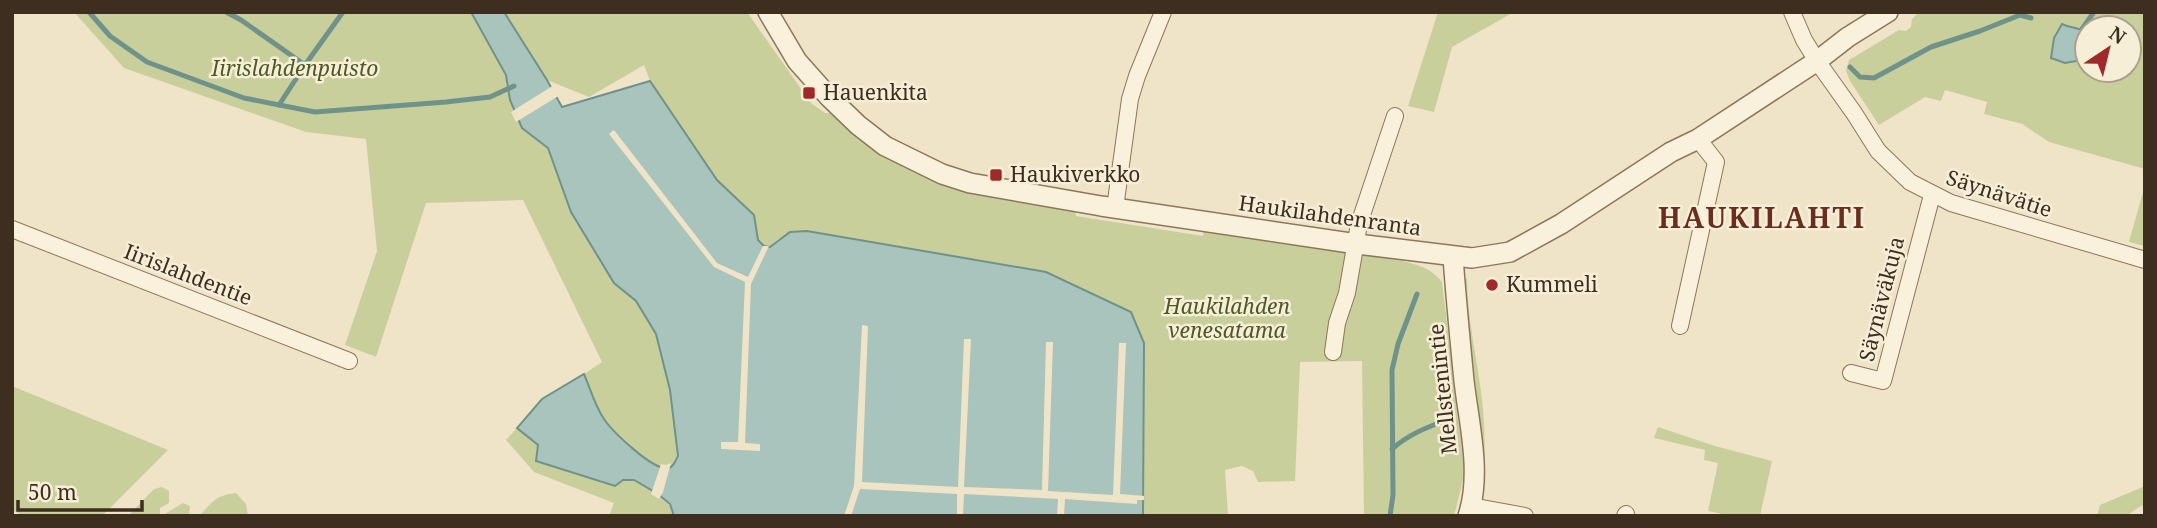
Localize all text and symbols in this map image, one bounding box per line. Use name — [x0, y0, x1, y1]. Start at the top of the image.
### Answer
north arrow — [2073, 14, 2143, 84]
text: N — [2104, 20, 2131, 50]
park label: Iirislahdenpuisto — [211, 54, 378, 82]
place label: Hauenkita — [823, 78, 928, 106]
marker: Hauenkita — [801, 85, 817, 101]
place label: Haukiverkko — [1010, 160, 1140, 188]
street label: Säynävätie — [1943, 163, 2056, 223]
marker: Haukiverkko — [988, 167, 1004, 183]
street label: Haukilahdenranta — [1237, 188, 1423, 242]
district label: HAUKILAHTI — [1658, 198, 1866, 236]
street label: Säynäväkuja — [1852, 233, 1910, 364]
street label: Iirislahdentie — [120, 237, 256, 311]
place label: Kummeli — [1506, 270, 1598, 298]
marker: Kummeli — [1484, 277, 1500, 293]
park label: Haukilahden venesatama — [1163, 292, 1290, 344]
street label: Mellstenintie — [1421, 322, 1463, 456]
scale bar — [18, 468, 142, 512]
text: 50 m — [28, 478, 77, 506]

